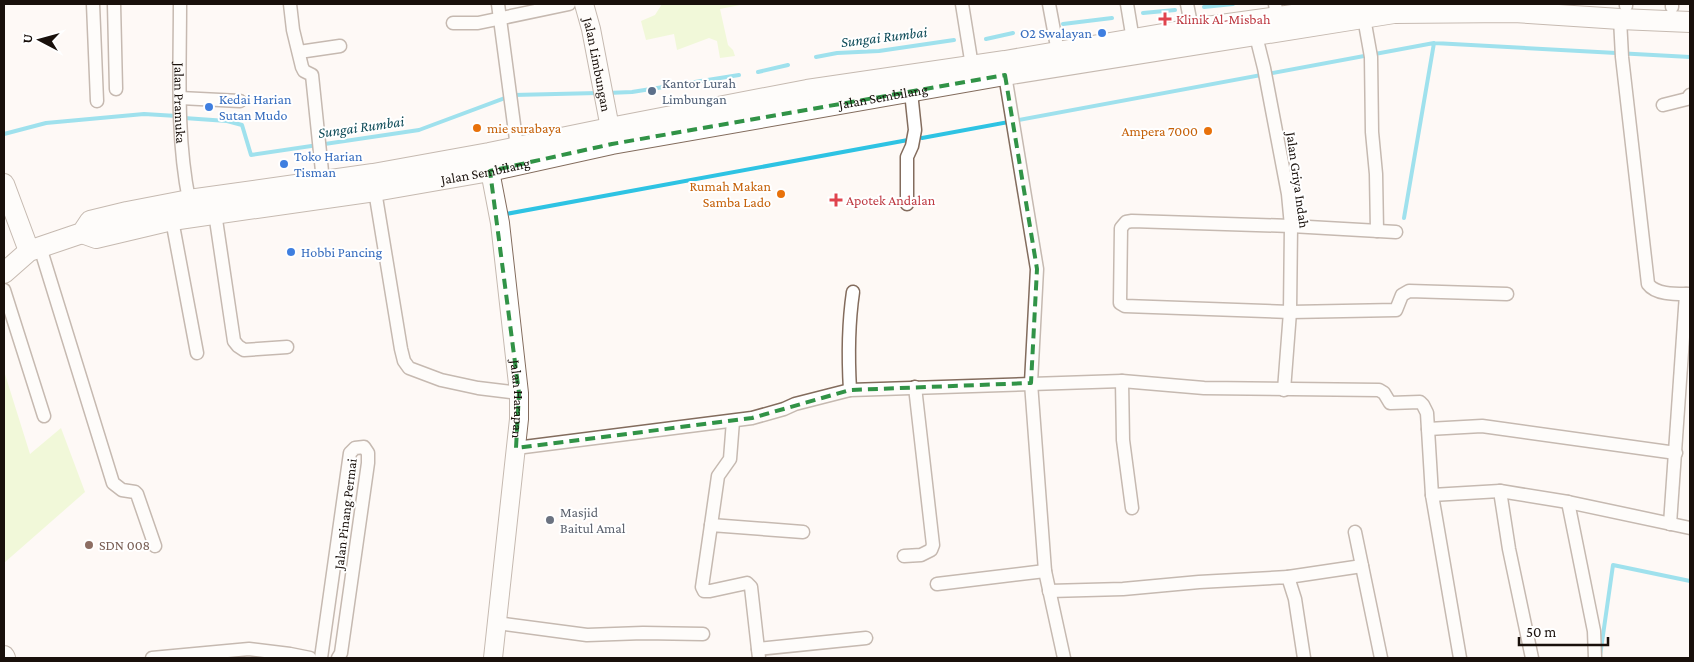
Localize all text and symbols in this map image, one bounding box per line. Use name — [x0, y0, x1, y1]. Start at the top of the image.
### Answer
place label: Klinik Al-Misbah — [1176, 11, 1271, 27]
marker: Klinik Al-Misbah — [1158, 12, 1172, 26]
street label: Jalan Limbungan — [580, 13, 615, 113]
north arrow — [15, 15, 65, 65]
water label: Sungai Rumbai — [840, 24, 929, 51]
place label: O2 Swalayan — [1020, 25, 1092, 41]
marker: O2 Swalayan — [1096, 27, 1108, 39]
text: U — [19, 33, 36, 44]
street label: Jalan Pramuka — [171, 60, 189, 145]
place label: Kantor Lurah Limbungan — [662, 75, 736, 107]
street label: Jalan Sembilang — [835, 81, 929, 112]
marker: Kantor Lurah Limbungan — [646, 85, 658, 97]
place label: Kedai Harian Sutan Mudo — [219, 91, 292, 123]
marker: Kedai Harian Sutan Mudo — [203, 101, 215, 113]
water label: Sungai Rumbai — [317, 113, 406, 142]
place label: mie surabaya — [487, 120, 562, 136]
marker: mie surabaya — [471, 122, 483, 134]
place label: Ampera 7000 — [1121, 123, 1198, 139]
marker: Ampera 7000 — [1202, 125, 1214, 137]
street label: Jalan Griya Indah — [1283, 129, 1313, 230]
place label: Toko Harian Tisman — [294, 148, 363, 180]
street label: Jalan Sembilang — [437, 154, 531, 188]
marker: Toko Harian Tisman — [278, 158, 290, 170]
place label: Rumah Makan Samba Lado — [689, 178, 771, 210]
marker: Rumah Makan Samba Lado — [775, 188, 787, 200]
place label: Apotek Andalan — [846, 192, 936, 208]
marker: Apotek Andalan — [830, 194, 842, 206]
place label: Hobbi Pancing — [301, 244, 383, 260]
marker: Hobbi Pancing — [285, 246, 297, 258]
street label: Jalan Harapan — [507, 357, 527, 440]
street label: Jalan Pinang Permai — [330, 457, 360, 572]
place label: Masjid Baitul Amal — [560, 504, 626, 536]
marker: Masjid Baitul Amal — [544, 514, 556, 526]
place label: SDN 008 — [99, 537, 150, 553]
marker: SDN 008 — [83, 539, 95, 551]
scale bar — [1519, 614, 1608, 646]
text: 50 m — [1526, 624, 1556, 640]

